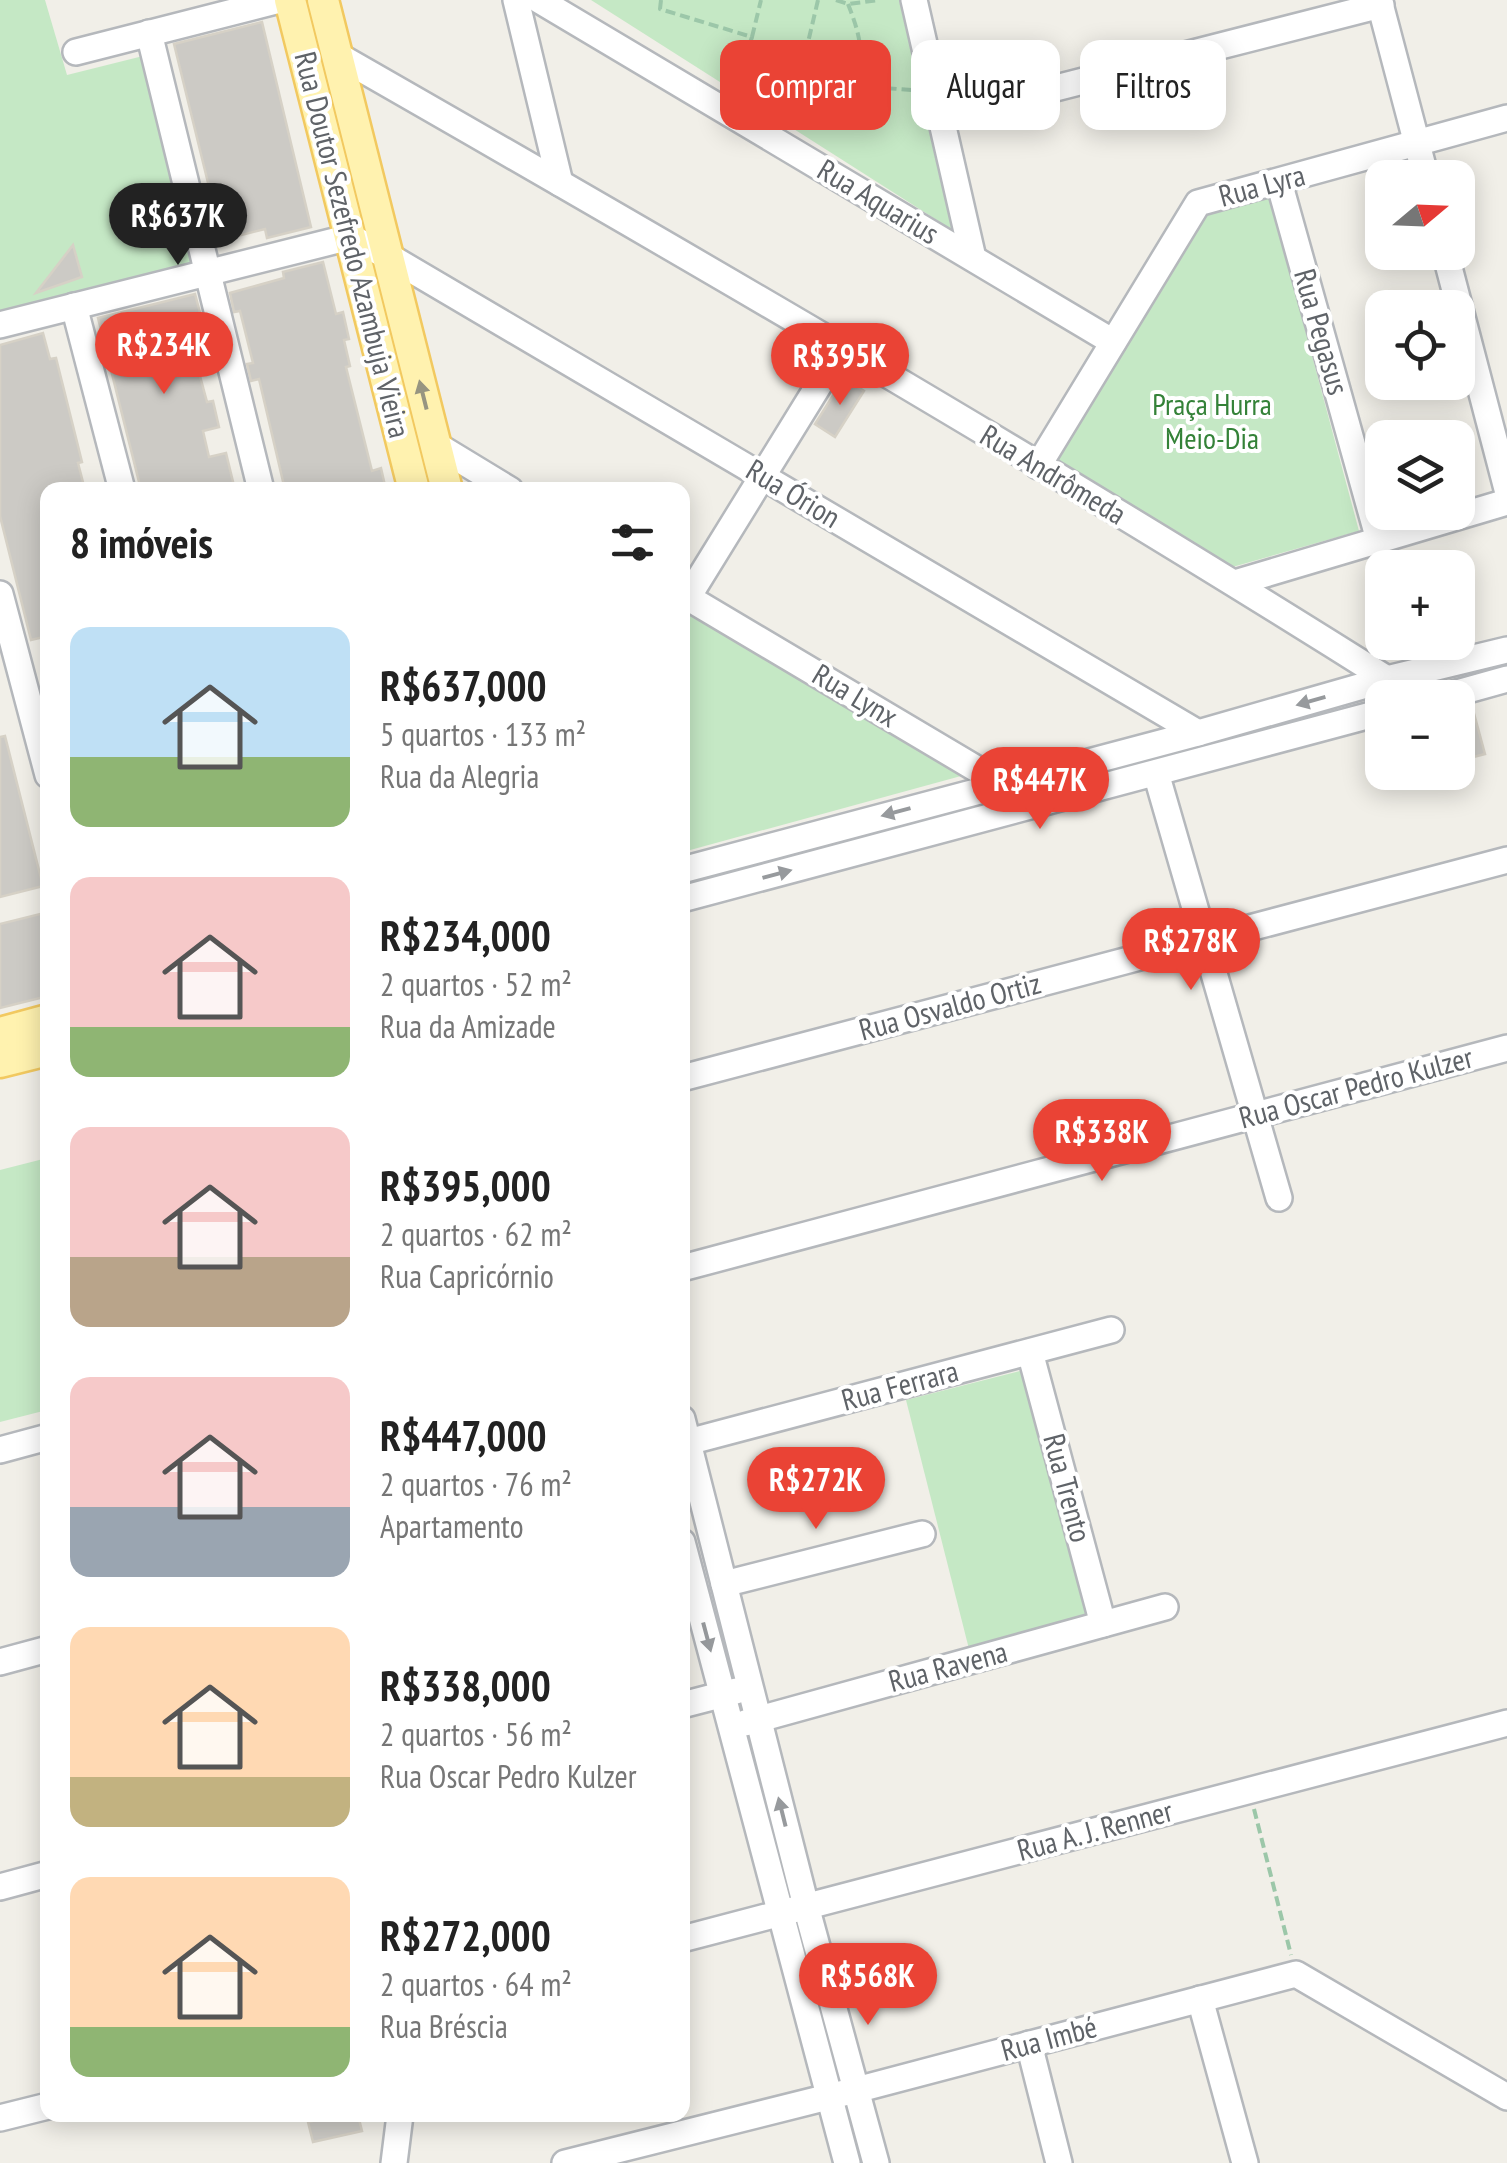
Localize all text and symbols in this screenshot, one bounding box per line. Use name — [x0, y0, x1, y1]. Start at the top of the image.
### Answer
chip: Comprar — [720, 40, 891, 130]
chip: Alugar — [911, 40, 1060, 130]
chip: Filtros — [1080, 40, 1226, 130]
street label: Rua Doutor Sezefredo Azambuja Vieira — [287, 48, 420, 442]
street label: Rua Aquarius — [811, 149, 947, 252]
street label: Rua Lyra — [1214, 154, 1309, 215]
north arrow — [1365, 160, 1475, 270]
map controls — [1365, 160, 1475, 790]
pin: R$637K — [97, 183, 259, 268]
text: R$637K — [131, 194, 225, 236]
street label: Rua Pegasus — [1286, 264, 1359, 399]
button: locate — [1365, 290, 1475, 400]
pin: R$234K — [83, 312, 245, 397]
text: R$234K — [117, 323, 211, 365]
pin: R$395K — [759, 323, 921, 408]
text: R$395K — [793, 334, 887, 376]
one-way arrow — [415, 380, 430, 411]
park label: Praça Hurra Meio-Dia — [1152, 384, 1272, 457]
street label: Rua Andrômeda — [974, 415, 1134, 533]
button: layers — [1365, 420, 1475, 530]
street label: Rua Órion — [740, 449, 848, 536]
text: 8 imóveis — [70, 515, 213, 570]
icon: filters — [605, 515, 660, 570]
button: + — [1365, 550, 1475, 660]
street label: Rua Lynx — [806, 654, 906, 735]
text: R$637,000 — [380, 658, 547, 713]
icon: home — [150, 667, 270, 787]
button: − — [1365, 680, 1475, 790]
one-way arrow — [1295, 694, 1326, 709]
text: 5 quartos · 133 m² — [380, 713, 586, 755]
pin: R$447K — [959, 747, 1121, 832]
text: Rua da Alegria — [380, 755, 539, 797]
text: R$447K — [993, 758, 1087, 800]
one-way arrow — [880, 805, 911, 821]
one-way arrow — [762, 865, 793, 881]
text: R$234,000 — [380, 908, 551, 963]
pin: R$278K — [1110, 908, 1272, 993]
icon: home — [150, 917, 270, 1037]
text: R$278K — [1144, 919, 1238, 961]
text: 2 quartos · 52 m² — [380, 963, 572, 1005]
street label: Rua Osvaldo Ortiz — [855, 963, 1045, 1048]
text: Rua da Amizade — [380, 1005, 556, 1047]
street label: Rua Oscar Pedro Kulzer — [1234, 1036, 1478, 1137]
pin: R$338K — [1021, 1099, 1183, 1184]
text: R$338K — [1055, 1110, 1149, 1152]
text: R$395,000 — [380, 1158, 551, 1213]
icon: home — [150, 1167, 270, 1287]
text: 2 quartos · 62 m² — [380, 1213, 572, 1255]
text: Rua Capricórnio — [380, 1255, 554, 1297]
street label: Rua Ferrara — [837, 1350, 962, 1419]
text: R$447,000 — [380, 1408, 547, 1463]
icon: home — [150, 1417, 270, 1537]
street label: Rua Trento — [1035, 1429, 1102, 1546]
pin: R$272K — [735, 1447, 897, 1532]
text: R$272K — [769, 1458, 863, 1500]
text: 2 quartos · 76 m² — [380, 1463, 572, 1505]
text: Apartamento — [380, 1505, 523, 1547]
one-way arrow — [700, 1622, 716, 1653]
street label: Rua Ravena — [884, 1631, 1011, 1700]
text: R$338,000 — [380, 1658, 551, 1713]
icon: home — [150, 1667, 270, 1787]
text: 2 quartos · 56 m² — [380, 1713, 572, 1755]
text: Rua Oscar Pedro Kulzer — [380, 1755, 636, 1797]
street label: Rua A. J. Renner — [1013, 1790, 1177, 1869]
one-way arrow — [774, 1796, 790, 1827]
text: R$272,000 — [380, 1908, 551, 1963]
icon: home — [150, 1917, 270, 2037]
pin: R$568K — [787, 1943, 949, 2028]
text: R$568K — [821, 1954, 915, 1996]
text: 2 quartos · 64 m² — [380, 1963, 572, 2005]
text: Rua Bréscia — [380, 2005, 508, 2047]
street label: Rua Imbé — [996, 2006, 1101, 2069]

